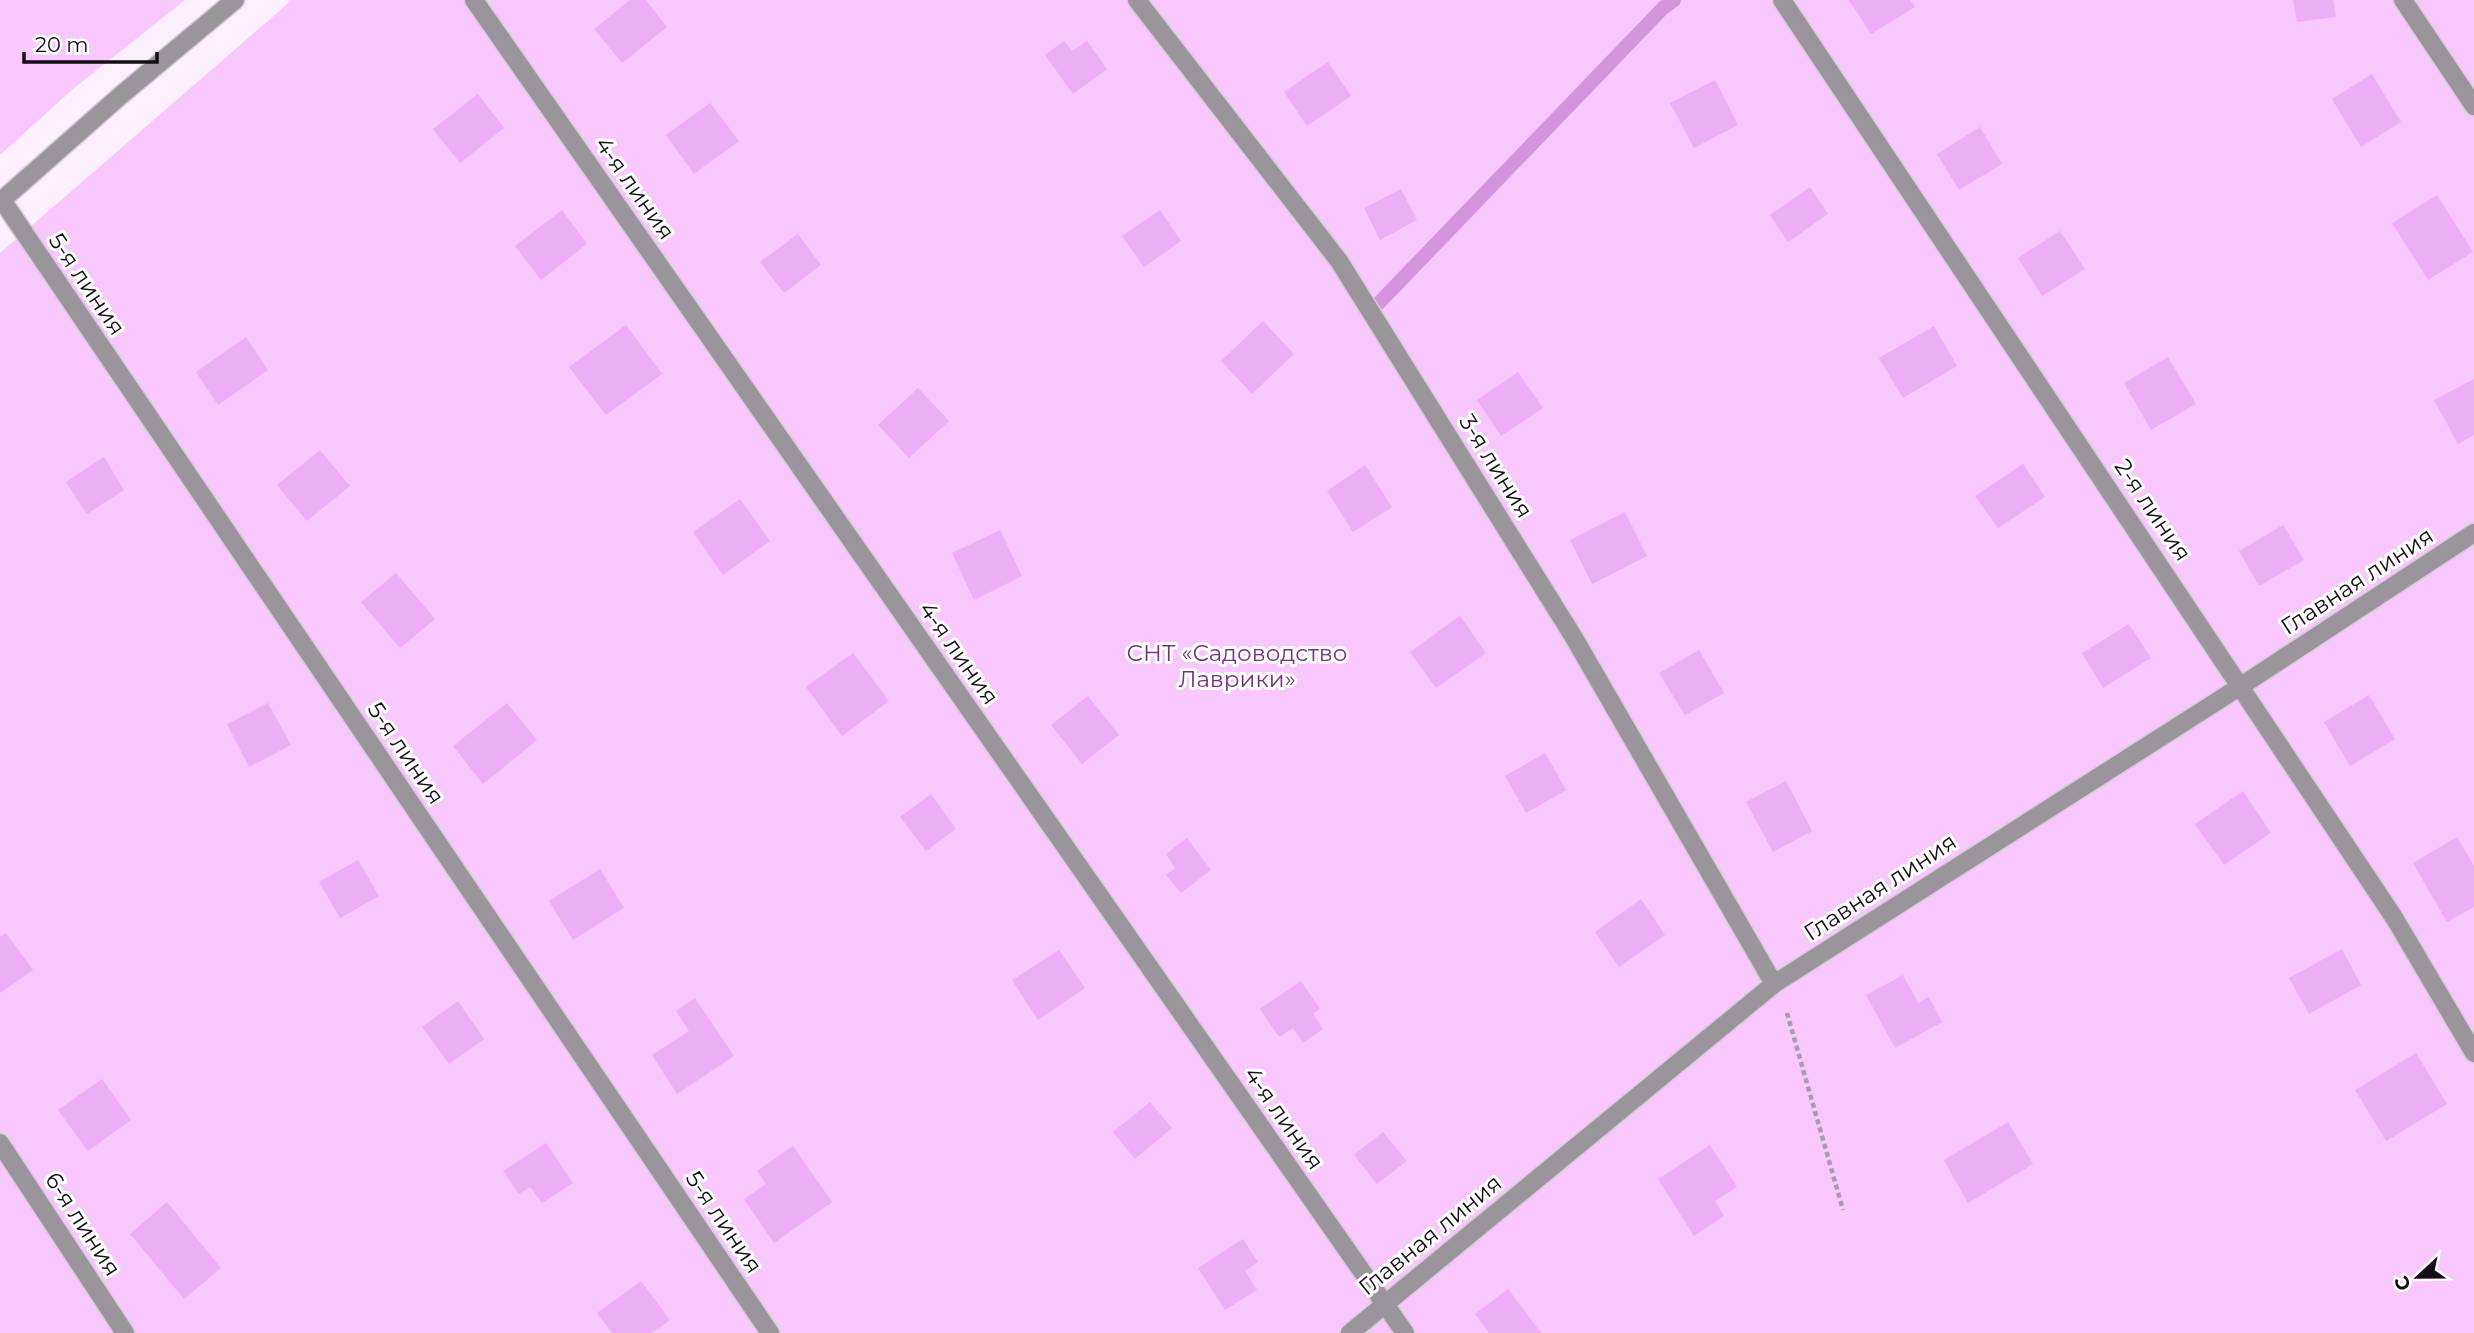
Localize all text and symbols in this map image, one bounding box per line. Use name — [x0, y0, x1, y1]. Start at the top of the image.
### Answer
scale bar — [24, 21, 158, 65]
text: 20 m — [35, 32, 89, 57]
street label: 4-я линия — [589, 131, 681, 245]
street label: 5-я линия — [43, 228, 131, 340]
street label: 3-я линия — [1453, 409, 1539, 523]
street label: 2-я линия — [2109, 454, 2197, 566]
street label: Главная линия — [2276, 521, 2438, 641]
street label: 4-я линия — [913, 596, 1005, 710]
park label: СНТ «Садоводство Лаврики» — [1127, 639, 1347, 693]
street label: 5-я линия — [362, 697, 450, 809]
street label: Главная линия — [1799, 827, 1961, 947]
street label: 4-я линия — [1238, 1061, 1330, 1175]
street label: 5-я линия — [680, 1166, 768, 1278]
street label: 6-я линия — [39, 1167, 127, 1281]
street label: Главная линия — [1353, 1169, 1507, 1301]
north arrow — [2383, 1242, 2453, 1312]
text: С — [2389, 1272, 2416, 1294]

